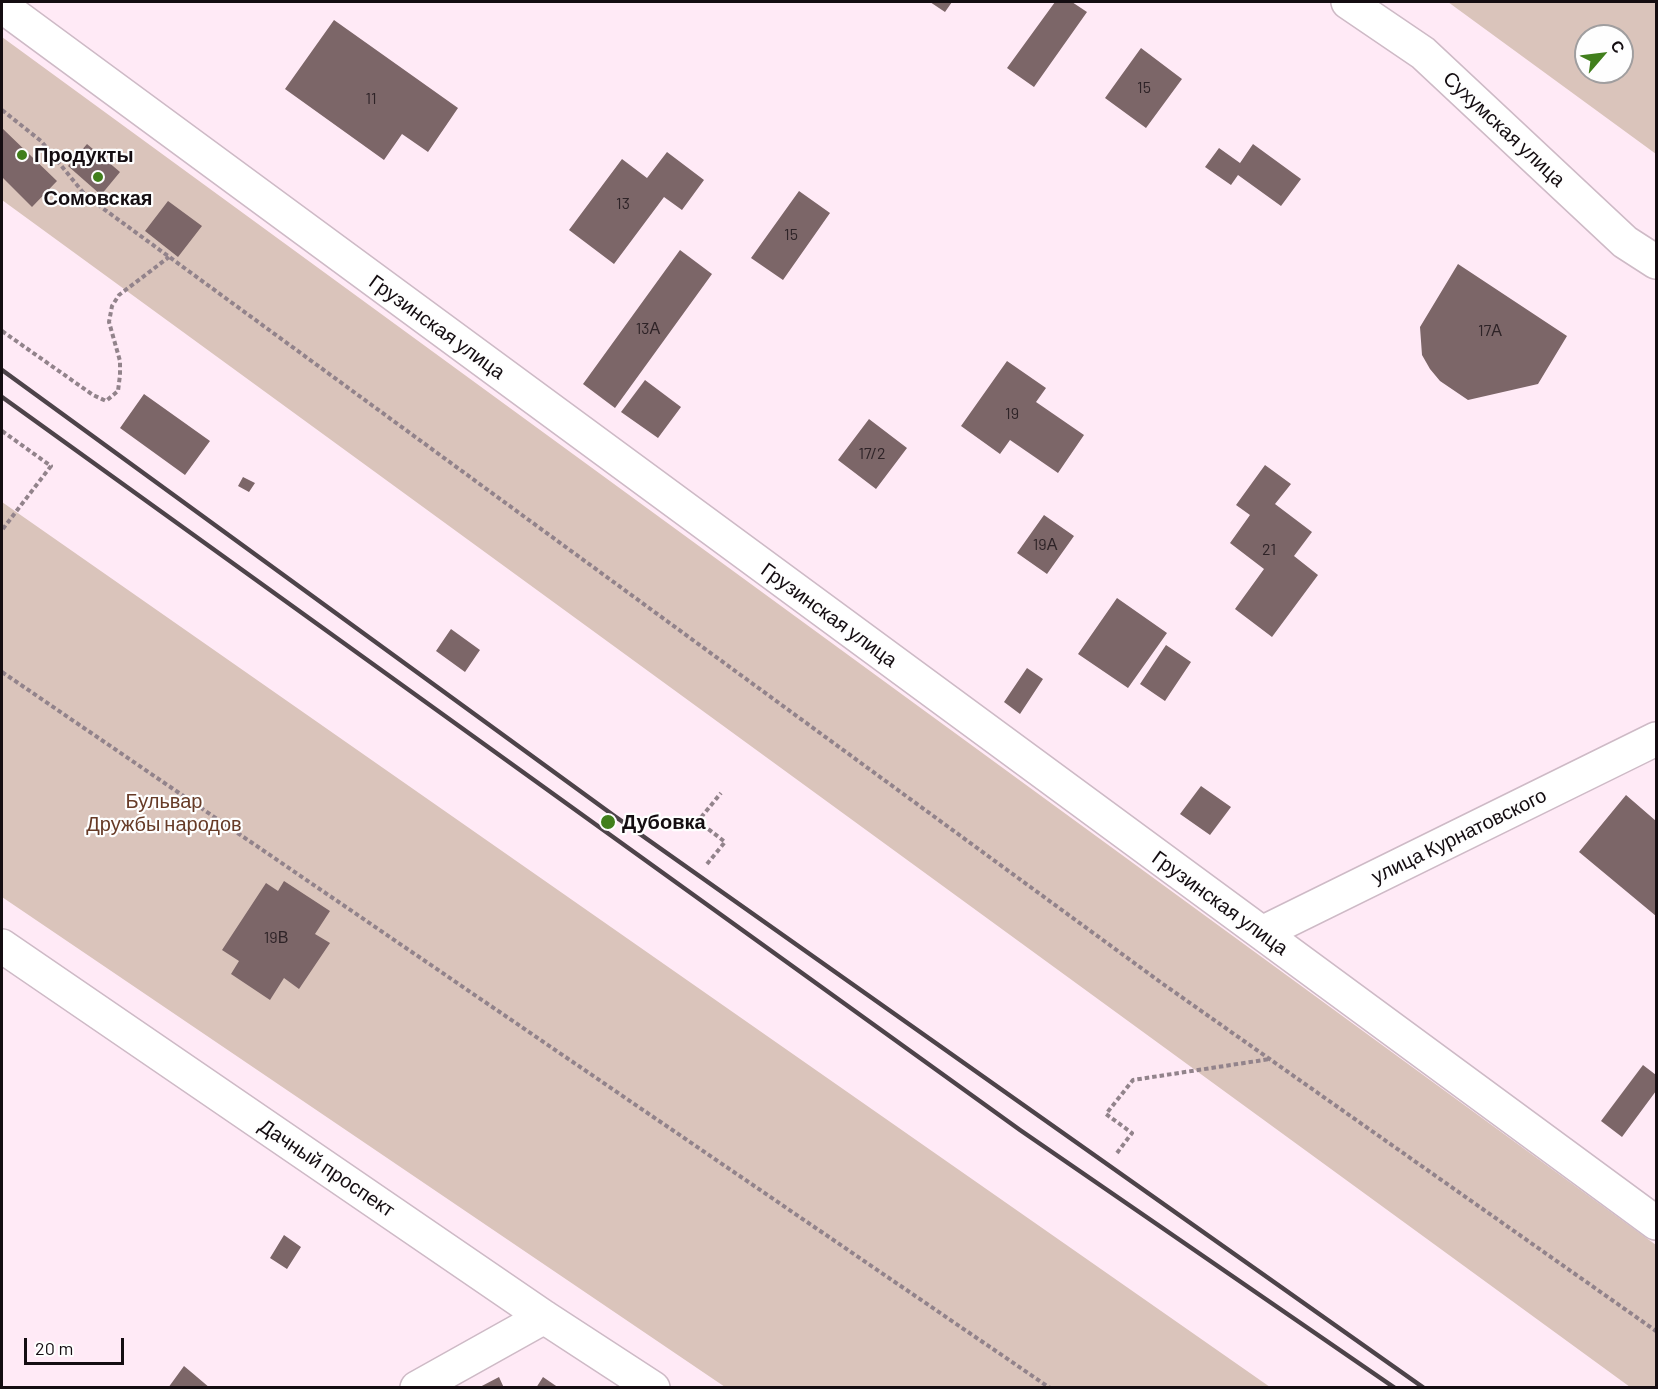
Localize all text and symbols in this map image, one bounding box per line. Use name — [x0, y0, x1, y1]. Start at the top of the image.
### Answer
north arrow — [1574, 24, 1634, 84]
text: С — [1607, 37, 1630, 56]
street label: Сухумская улица — [1438, 66, 1570, 192]
house number: 15 — [1137, 78, 1151, 98]
house number: 11 — [365, 89, 377, 109]
place label: Продукты — [34, 143, 133, 167]
marker: Продукты — [15, 148, 29, 162]
marker: Сомовская — [91, 170, 105, 184]
place label: Сомовская — [44, 186, 152, 210]
house number: 13 — [616, 194, 630, 214]
house number: 15 — [784, 225, 798, 245]
street label: Грузинская улица — [364, 270, 510, 384]
house number: 13А — [636, 319, 660, 339]
house number: 17А — [1478, 321, 1502, 341]
house number: 19 — [1005, 404, 1019, 424]
house number: 17/2 — [858, 444, 886, 464]
house number: 19А — [1033, 535, 1057, 555]
house number: 21 — [1262, 540, 1276, 560]
street label: Грузинская улица — [756, 558, 902, 672]
street label: улица Курнатовского — [1368, 783, 1550, 889]
park label: Бульвар Дружбы народов — [86, 789, 242, 836]
place label: Дубовка — [622, 810, 706, 834]
marker: Дубовка — [599, 813, 617, 831]
street label: Грузинская улица — [1147, 846, 1293, 960]
house number: 19В — [264, 928, 288, 948]
street label: Дачный проспект — [255, 1114, 399, 1222]
scale bar — [27, 1326, 128, 1364]
text: 20 m — [35, 1337, 73, 1359]

